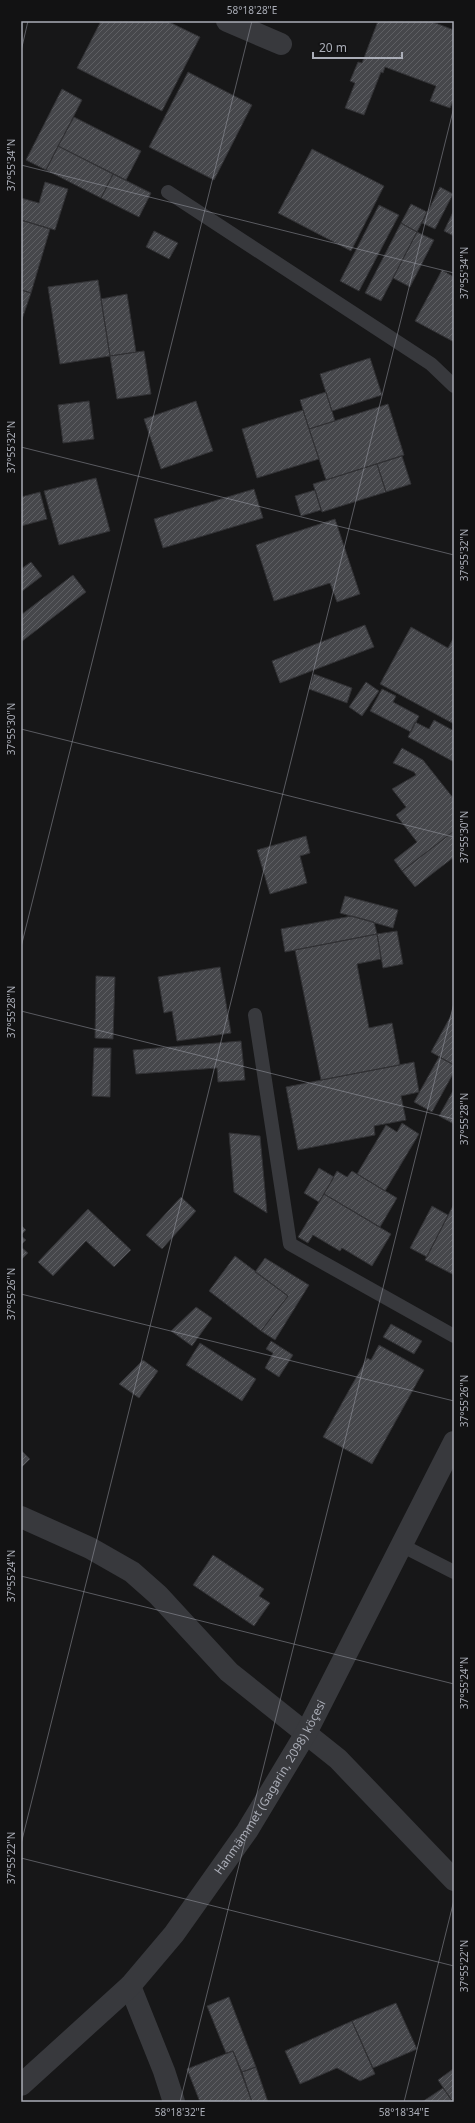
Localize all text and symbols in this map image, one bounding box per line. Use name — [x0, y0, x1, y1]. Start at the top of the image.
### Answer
text: 58°18'28"E — [227, 3, 277, 17]
scale bar — [313, 34, 402, 60]
text: 20 m — [319, 39, 347, 56]
text: 37°55'34"N — [4, 139, 18, 191]
text: 37°55'34"N — [457, 247, 471, 299]
text: 37°55'32"N — [4, 421, 18, 473]
text: 37°55'32"N — [457, 529, 471, 581]
text: 37°55'30"N — [4, 703, 18, 755]
text: 37°55'30"N — [457, 811, 471, 863]
text: 37°55'28"N — [4, 986, 18, 1038]
text: 37°55'28"N — [457, 1093, 471, 1145]
text: 37°55'26"N — [4, 1268, 18, 1320]
text: 37°55'26"N — [457, 1375, 471, 1427]
text: 37°55'24"N — [4, 1550, 18, 1602]
text: 37°55'24"N — [457, 1657, 471, 1709]
street label: Hanmämmet (Gagarin, 2098) köçesi — [210, 1697, 329, 1878]
text: 37°55'22"N — [4, 1832, 18, 1884]
text: 37°55'22"N — [457, 1940, 471, 1992]
text: 58°18'32"E — [155, 2105, 205, 2119]
text: 58°18'34"E — [379, 2105, 429, 2119]

